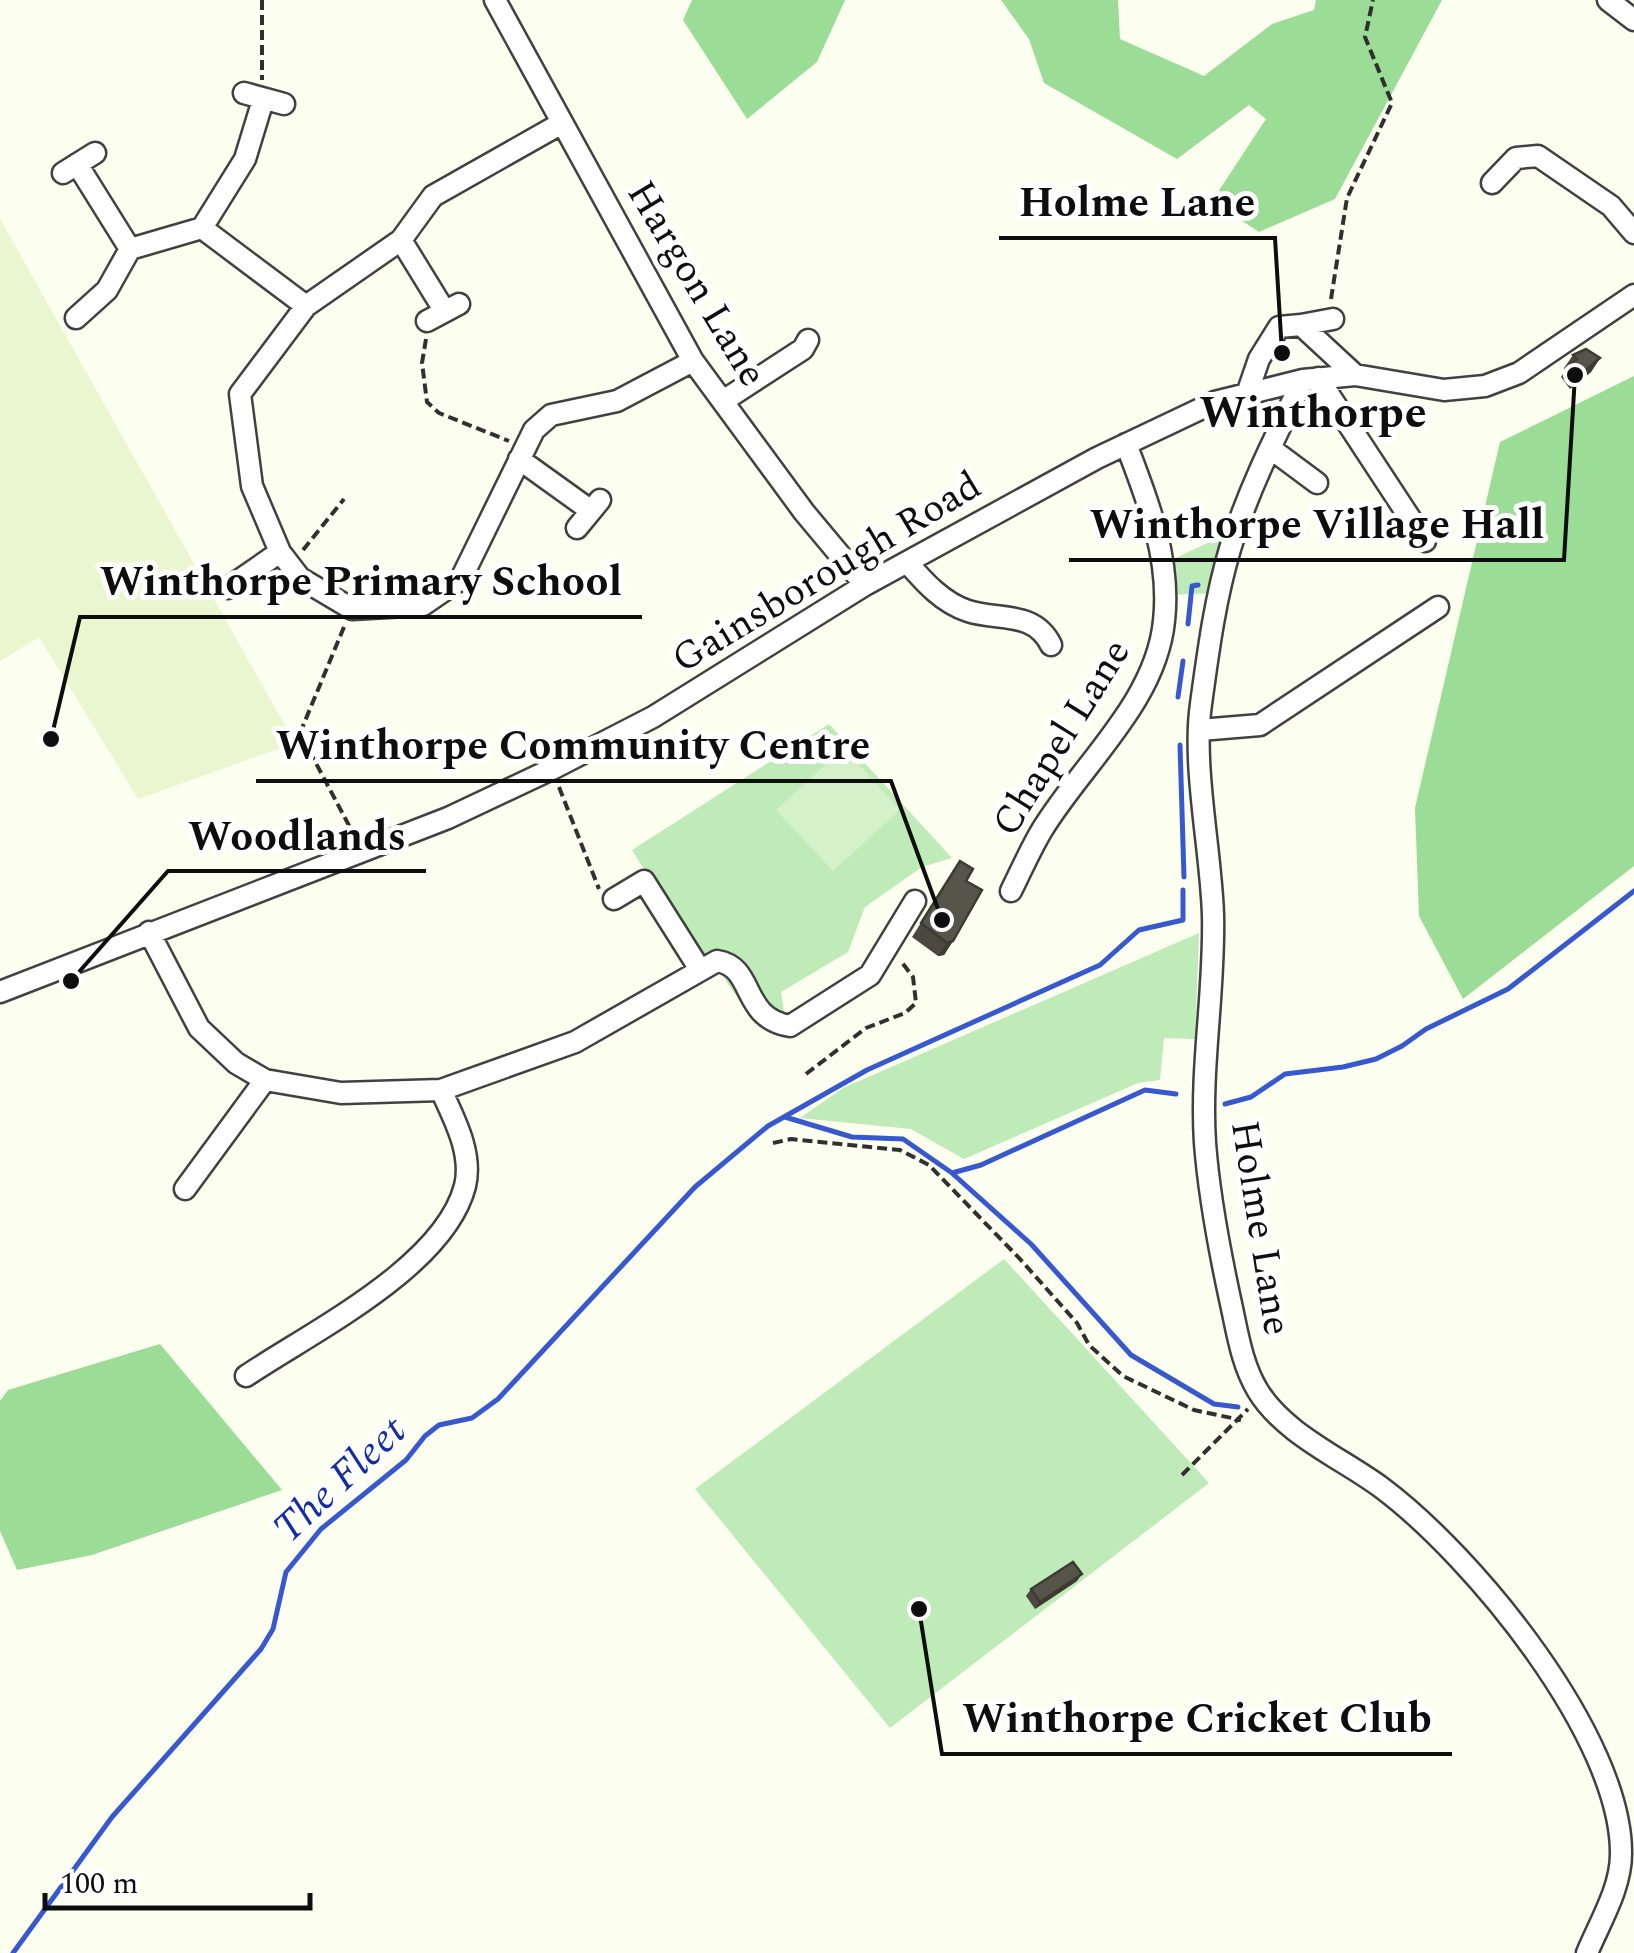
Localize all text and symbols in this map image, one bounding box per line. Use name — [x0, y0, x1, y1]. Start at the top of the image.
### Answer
callout: Holme Lane — [999, 166, 1275, 238]
street label: Hargon Lane — [610, 169, 782, 399]
text: Holme Lane — [1019, 172, 1255, 235]
district label: Winthorpe — [1199, 379, 1427, 448]
street label: Gainsborough Road — [660, 456, 994, 690]
callout: Winthorpe Village Hall — [1069, 488, 1564, 560]
text: Winthorpe Village Hall — [1089, 494, 1545, 557]
callout: Winthorpe Primary School — [80, 545, 642, 617]
text: Winthorpe Primary School — [100, 551, 622, 614]
street label: Chapel Lane — [977, 627, 1147, 849]
callout: Winthorpe Community Centre — [256, 709, 891, 781]
text: Winthorpe Community Centre — [276, 715, 870, 778]
callout: Woodlands — [168, 799, 426, 871]
text: Woodlands — [188, 806, 406, 869]
street label: Holme Lane — [1213, 1116, 1307, 1340]
water label: The Fleet — [259, 1401, 422, 1559]
callout: Winthorpe Cricket Club — [942, 1682, 1452, 1754]
text: Winthorpe Cricket Club — [962, 1688, 1432, 1751]
scale bar — [45, 1848, 310, 1910]
text: 100 m — [60, 1861, 138, 1907]

